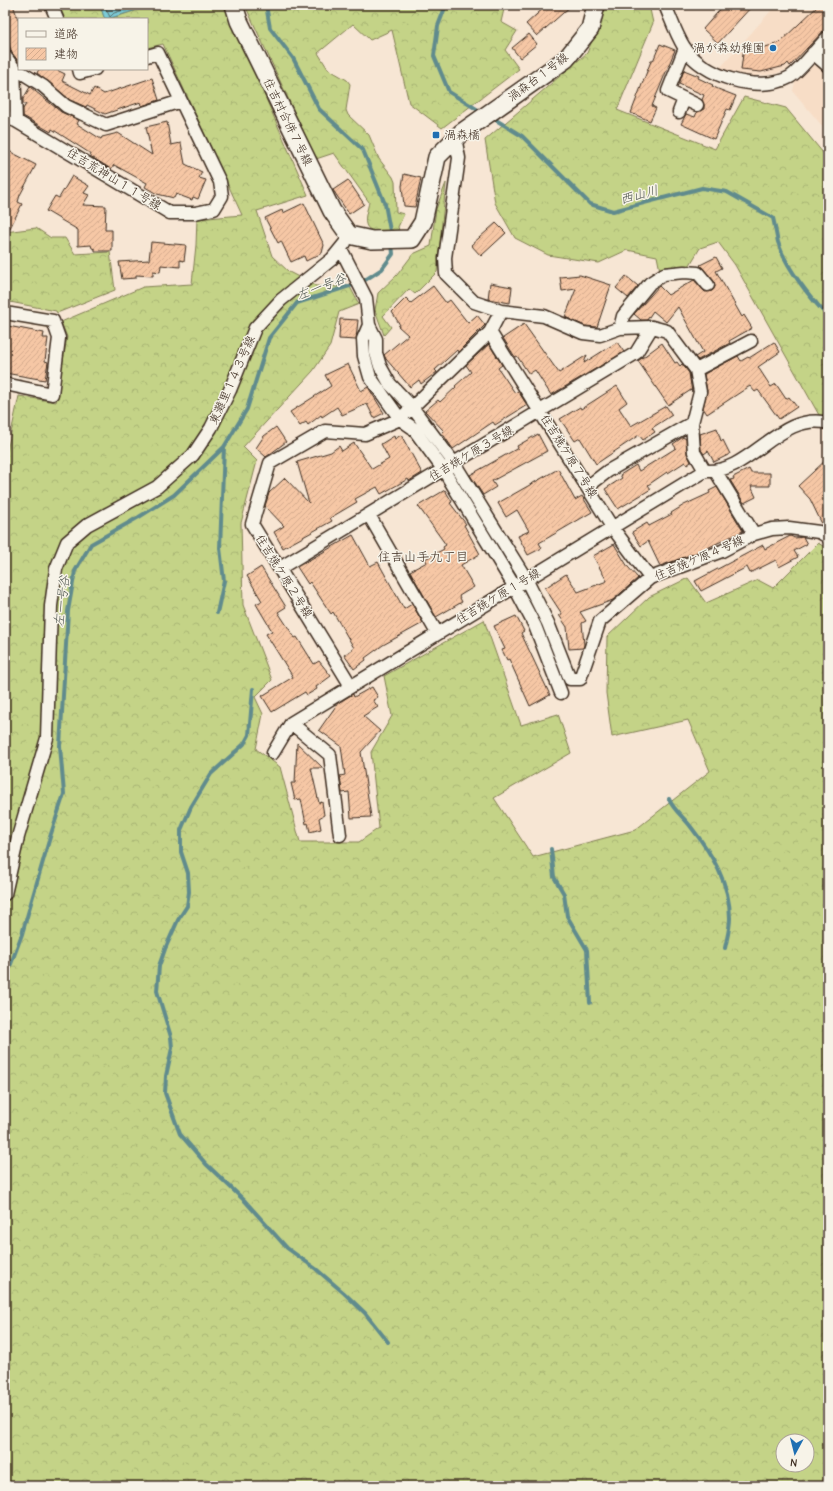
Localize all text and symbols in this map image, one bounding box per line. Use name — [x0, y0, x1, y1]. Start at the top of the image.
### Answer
legend — [18, 18, 148, 70]
text: 道路 — [54, 27, 78, 41]
place label: 渦が森幼稚園 — [693, 41, 765, 55]
marker: 渦が森幼稚園 — [768, 43, 778, 53]
text: 建物 — [54, 47, 78, 61]
street label: 渦森台１号線 — [505, 50, 571, 104]
street label: 住吉村合併７号線 — [261, 76, 315, 168]
place label: 渦森橋 — [444, 128, 480, 142]
marker: 渦森橋 — [431, 130, 441, 140]
street label: 住吉荒神山１１号線 — [64, 145, 164, 213]
water label: 西山川 — [618, 182, 660, 207]
water label: 左一号谷 — [294, 270, 349, 303]
street label: 東灘里１４３号線 — [206, 333, 258, 427]
street label: 住吉焼ケ原７号線 — [538, 412, 600, 500]
street label: 住吉焼ケ原３号線 — [426, 422, 516, 484]
street label: 住吉焼ケ原２号線 — [253, 532, 315, 620]
street label: 住吉焼ケ原４号線 — [652, 533, 746, 583]
district label: 住吉山手九丁目 — [377, 549, 469, 564]
street label: 住吉焼ケ原１号線 — [453, 565, 543, 627]
water label: 左一号谷 — [51, 573, 72, 628]
north arrow — [775, 1433, 815, 1473]
text: N — [789, 1456, 798, 1469]

